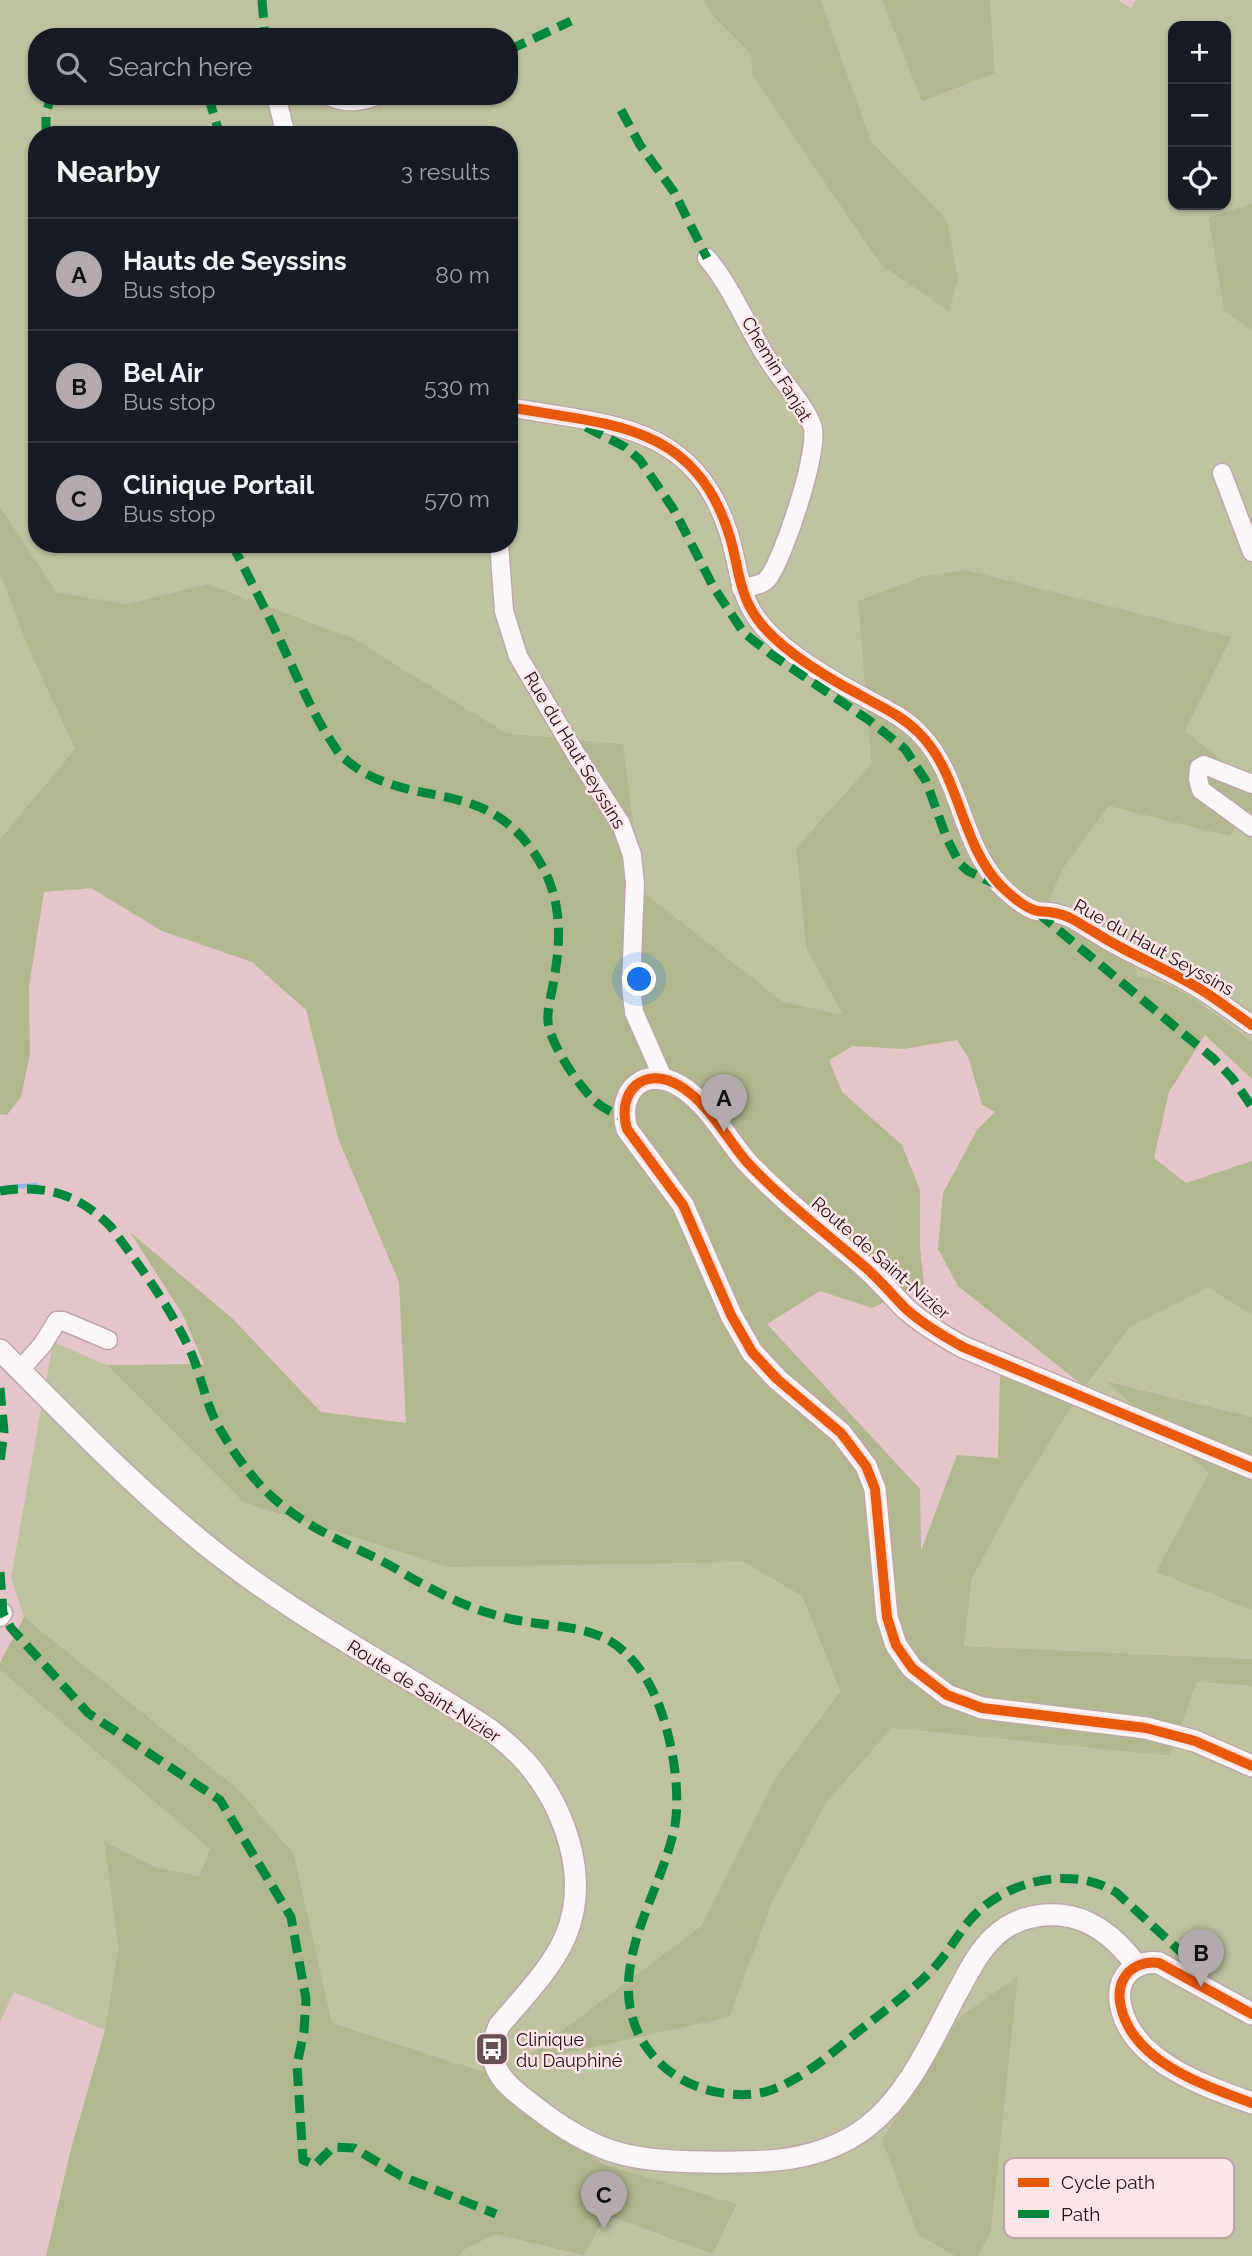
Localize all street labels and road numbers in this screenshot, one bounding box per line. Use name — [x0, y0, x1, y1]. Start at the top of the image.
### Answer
street label: Chemin Fanjat — [737, 313, 817, 425]
street label: Rue du Haut Seyssins — [520, 668, 630, 833]
street label: Rue du Haut Seyssins — [1070, 894, 1238, 1000]
street label: Route de Saint-Nizier — [808, 1192, 955, 1324]
street label: Route de Saint-Nizier — [344, 1635, 505, 1747]

